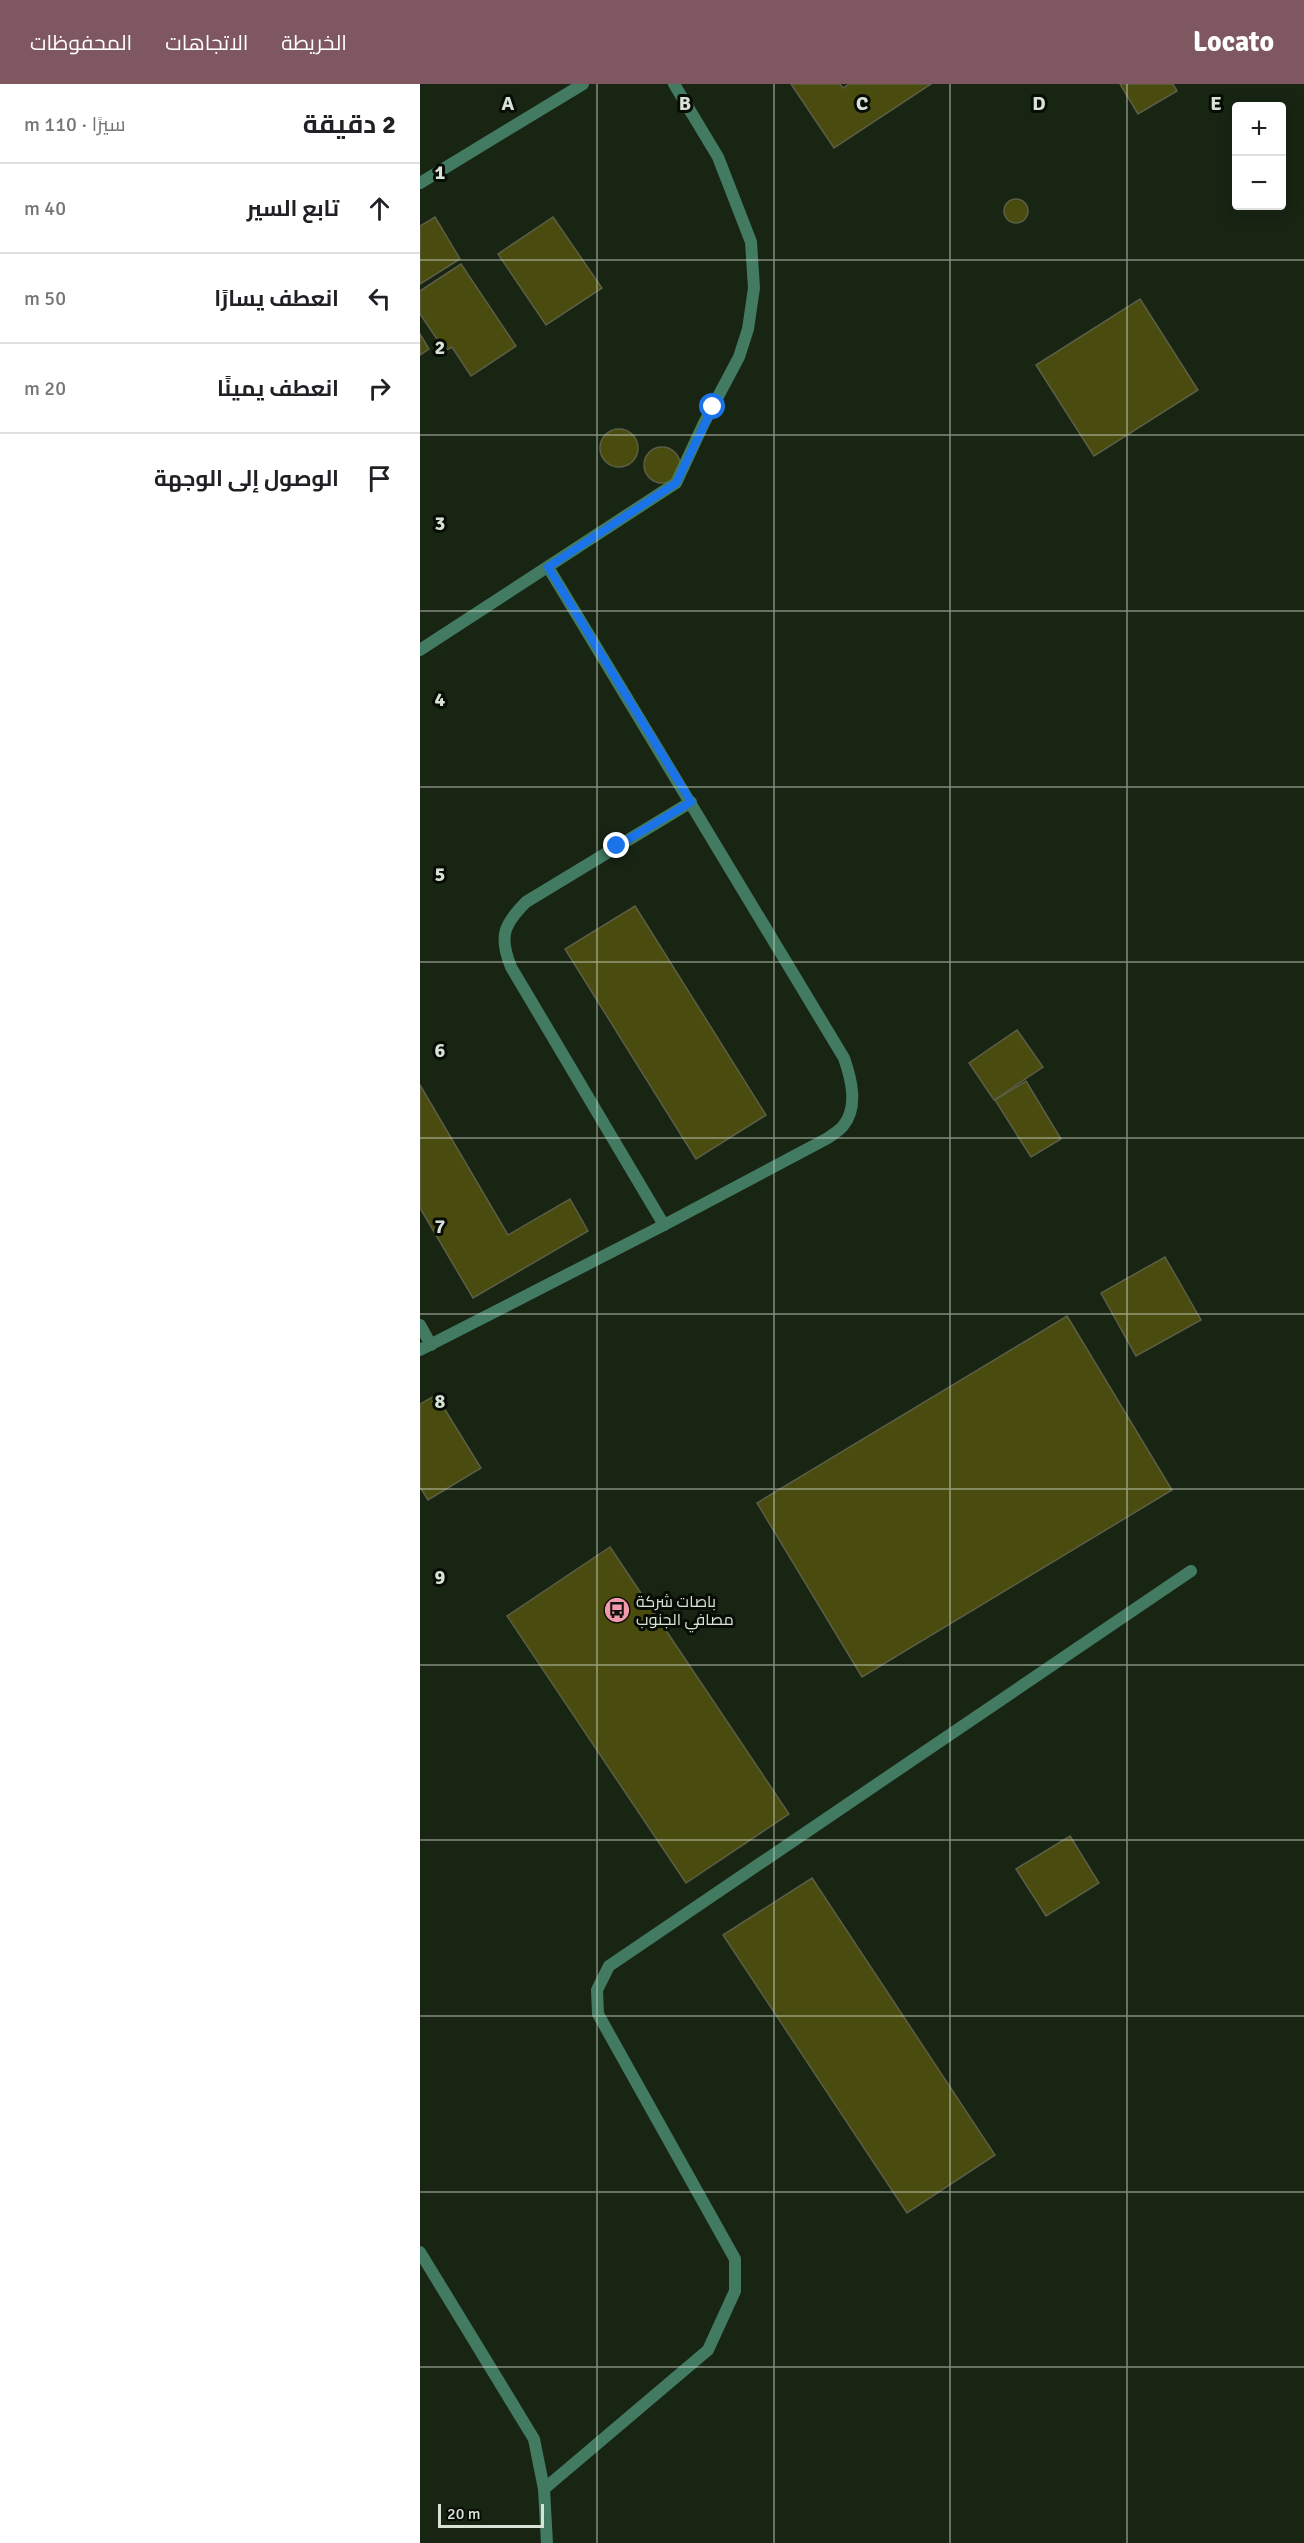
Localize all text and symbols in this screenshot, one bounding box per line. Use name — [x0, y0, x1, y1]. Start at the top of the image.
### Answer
text: Locato — [1193, 25, 1274, 59]
text: المحفوظات — [30, 30, 132, 56]
text: الاتجاهات — [165, 30, 248, 56]
text: الخريطة — [281, 30, 347, 56]
text: A — [502, 91, 515, 116]
text: B — [679, 91, 691, 116]
text: C — [856, 91, 868, 116]
text: D — [1032, 91, 1046, 116]
text: E — [1210, 91, 1222, 116]
map controls — [1232, 102, 1286, 210]
button: + — [1232, 102, 1286, 156]
text: 2 دقيقة — [303, 109, 396, 141]
text: سيرًا · 110 m — [24, 112, 125, 137]
button: − — [1232, 156, 1286, 210]
text: 1 — [435, 160, 446, 185]
icon: ahead — [363, 192, 396, 225]
text: تابع السير — [247, 195, 339, 222]
text: 40 m — [24, 196, 66, 221]
icon: left — [363, 282, 396, 315]
text: انعطف يسارًا — [214, 285, 339, 312]
text: 50 m — [24, 286, 66, 311]
text: 2 — [435, 335, 445, 360]
icon: right — [363, 372, 396, 405]
text: انعطف يمينًا — [217, 375, 339, 402]
text: 20 m — [24, 376, 66, 401]
route start — [699, 393, 725, 419]
icon: arrive — [363, 462, 396, 495]
text: الوصول إلى الوجهة — [154, 465, 339, 492]
text: 3 — [435, 511, 445, 536]
text: 4 — [435, 687, 446, 712]
route end — [603, 832, 629, 858]
text: 5 — [435, 862, 445, 887]
text: 6 — [435, 1038, 446, 1063]
text: 7 — [435, 1214, 446, 1239]
text: 8 — [435, 1389, 446, 1414]
text: 9 — [435, 1565, 446, 1590]
place label: باصات شركة مصافي الجنوب — [636, 1592, 734, 1633]
bus stop icon: باصات شركة مصافي الجنوب — [602, 1595, 632, 1625]
scale bar — [438, 2501, 544, 2528]
text: 20 m — [447, 2504, 481, 2524]

